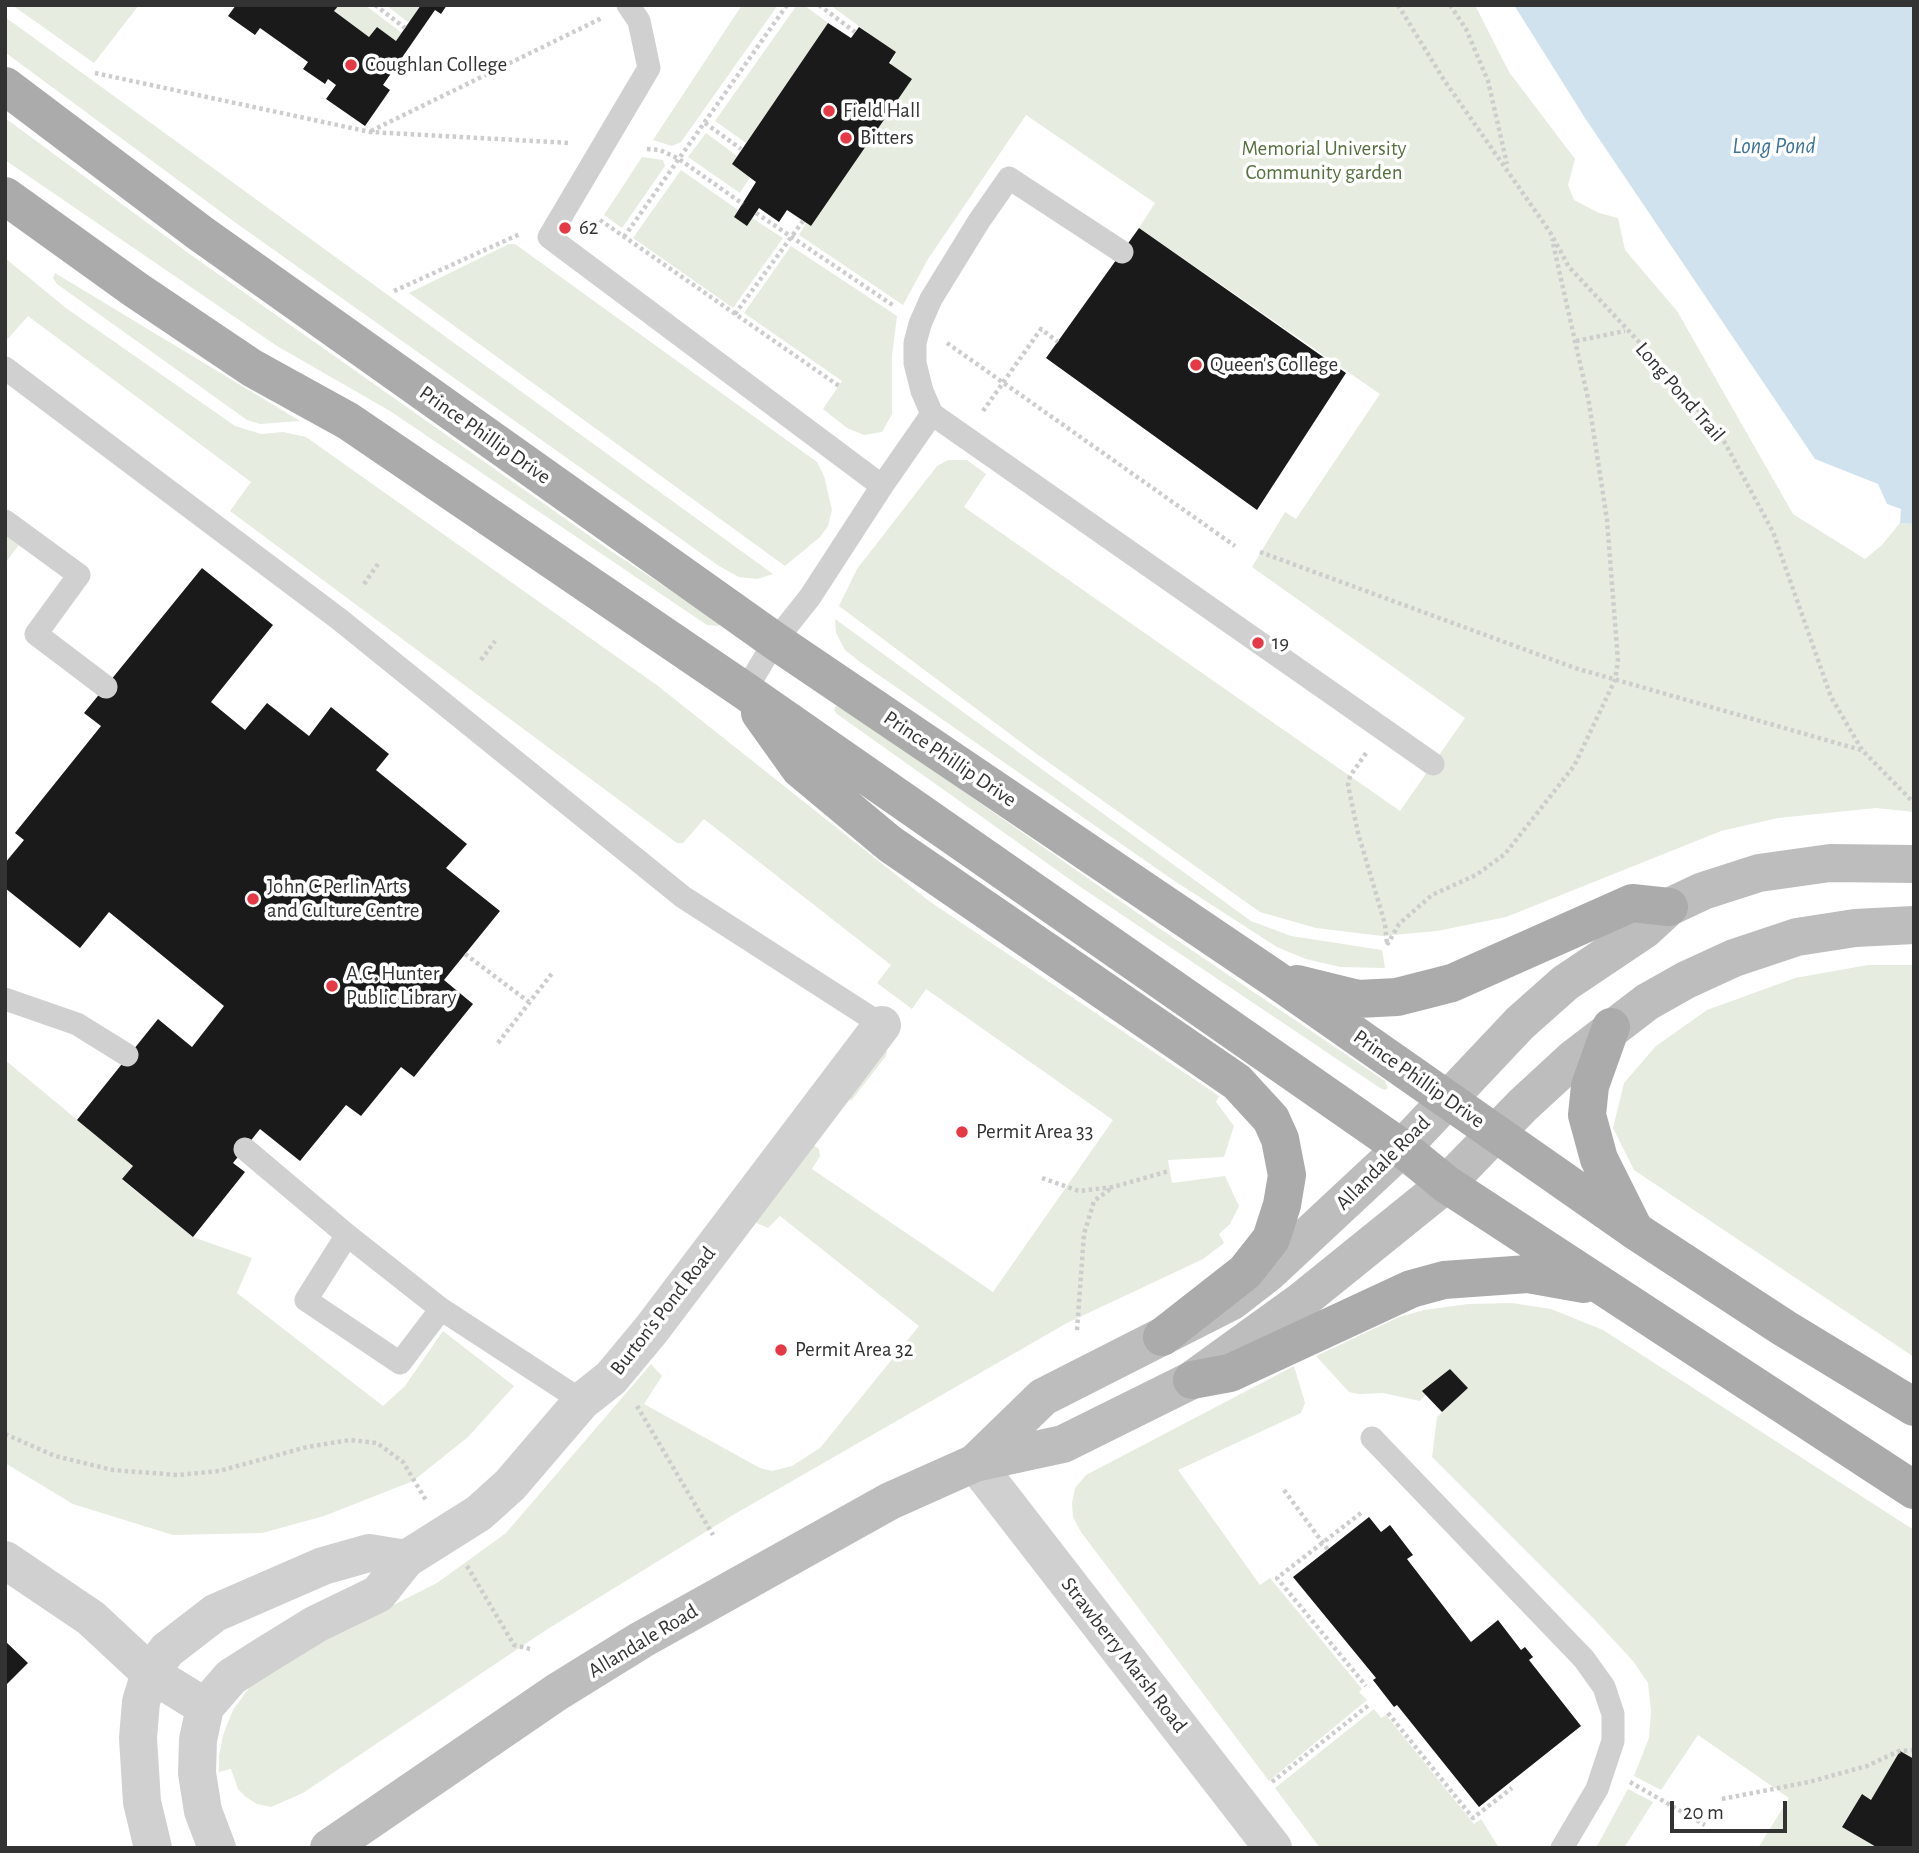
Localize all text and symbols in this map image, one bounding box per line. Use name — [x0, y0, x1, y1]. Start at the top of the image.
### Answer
place label: Coughlan College — [365, 52, 507, 78]
marker: Coughlan College — [343, 57, 359, 73]
place label: Field Hall — [843, 98, 920, 124]
marker: Field Hall — [821, 103, 837, 119]
place label: Bitters — [860, 125, 914, 151]
marker: Bitters — [838, 130, 854, 146]
water label: Long Pond — [1732, 132, 1816, 160]
park label: Memorial University Community garden — [1241, 136, 1407, 186]
place label: 62 — [579, 215, 598, 241]
marker: 62 — [557, 220, 573, 236]
street label: Long Pond Trail — [1630, 337, 1730, 447]
place label: Queen's College — [1210, 352, 1338, 378]
marker: Queen's College — [1188, 357, 1204, 373]
street label: Prince Phillip Drive — [414, 380, 556, 490]
place label: 19 — [1272, 630, 1289, 656]
marker: 19 — [1250, 635, 1266, 651]
street label: Prince Phillip Drive — [879, 705, 1021, 813]
place label: John C Perlin Arts and Culture Centre — [267, 874, 419, 924]
marker: John C Perlin Arts and Culture Centre — [245, 891, 261, 907]
place label: A.C. Hunter Public Library — [346, 961, 456, 1011]
marker: A.C. Hunter Public Library — [324, 978, 340, 994]
street label: Prince Phillip Drive — [1348, 1024, 1490, 1134]
street label: Allandale Road — [1330, 1110, 1436, 1216]
place label: Permit Area 33 — [976, 1119, 1093, 1145]
marker: Permit Area 33 — [954, 1124, 970, 1140]
street label: Burton's Pond Road — [605, 1242, 721, 1380]
place label: Permit Area 32 — [795, 1337, 913, 1363]
marker: Permit Area 32 — [773, 1342, 789, 1358]
street label: Strawberry Marsh Road — [1056, 1572, 1192, 1738]
street label: Allandale Road — [584, 1598, 702, 1684]
scale bar — [1674, 1786, 1791, 1830]
text: 20 m — [1683, 1802, 1724, 1823]

